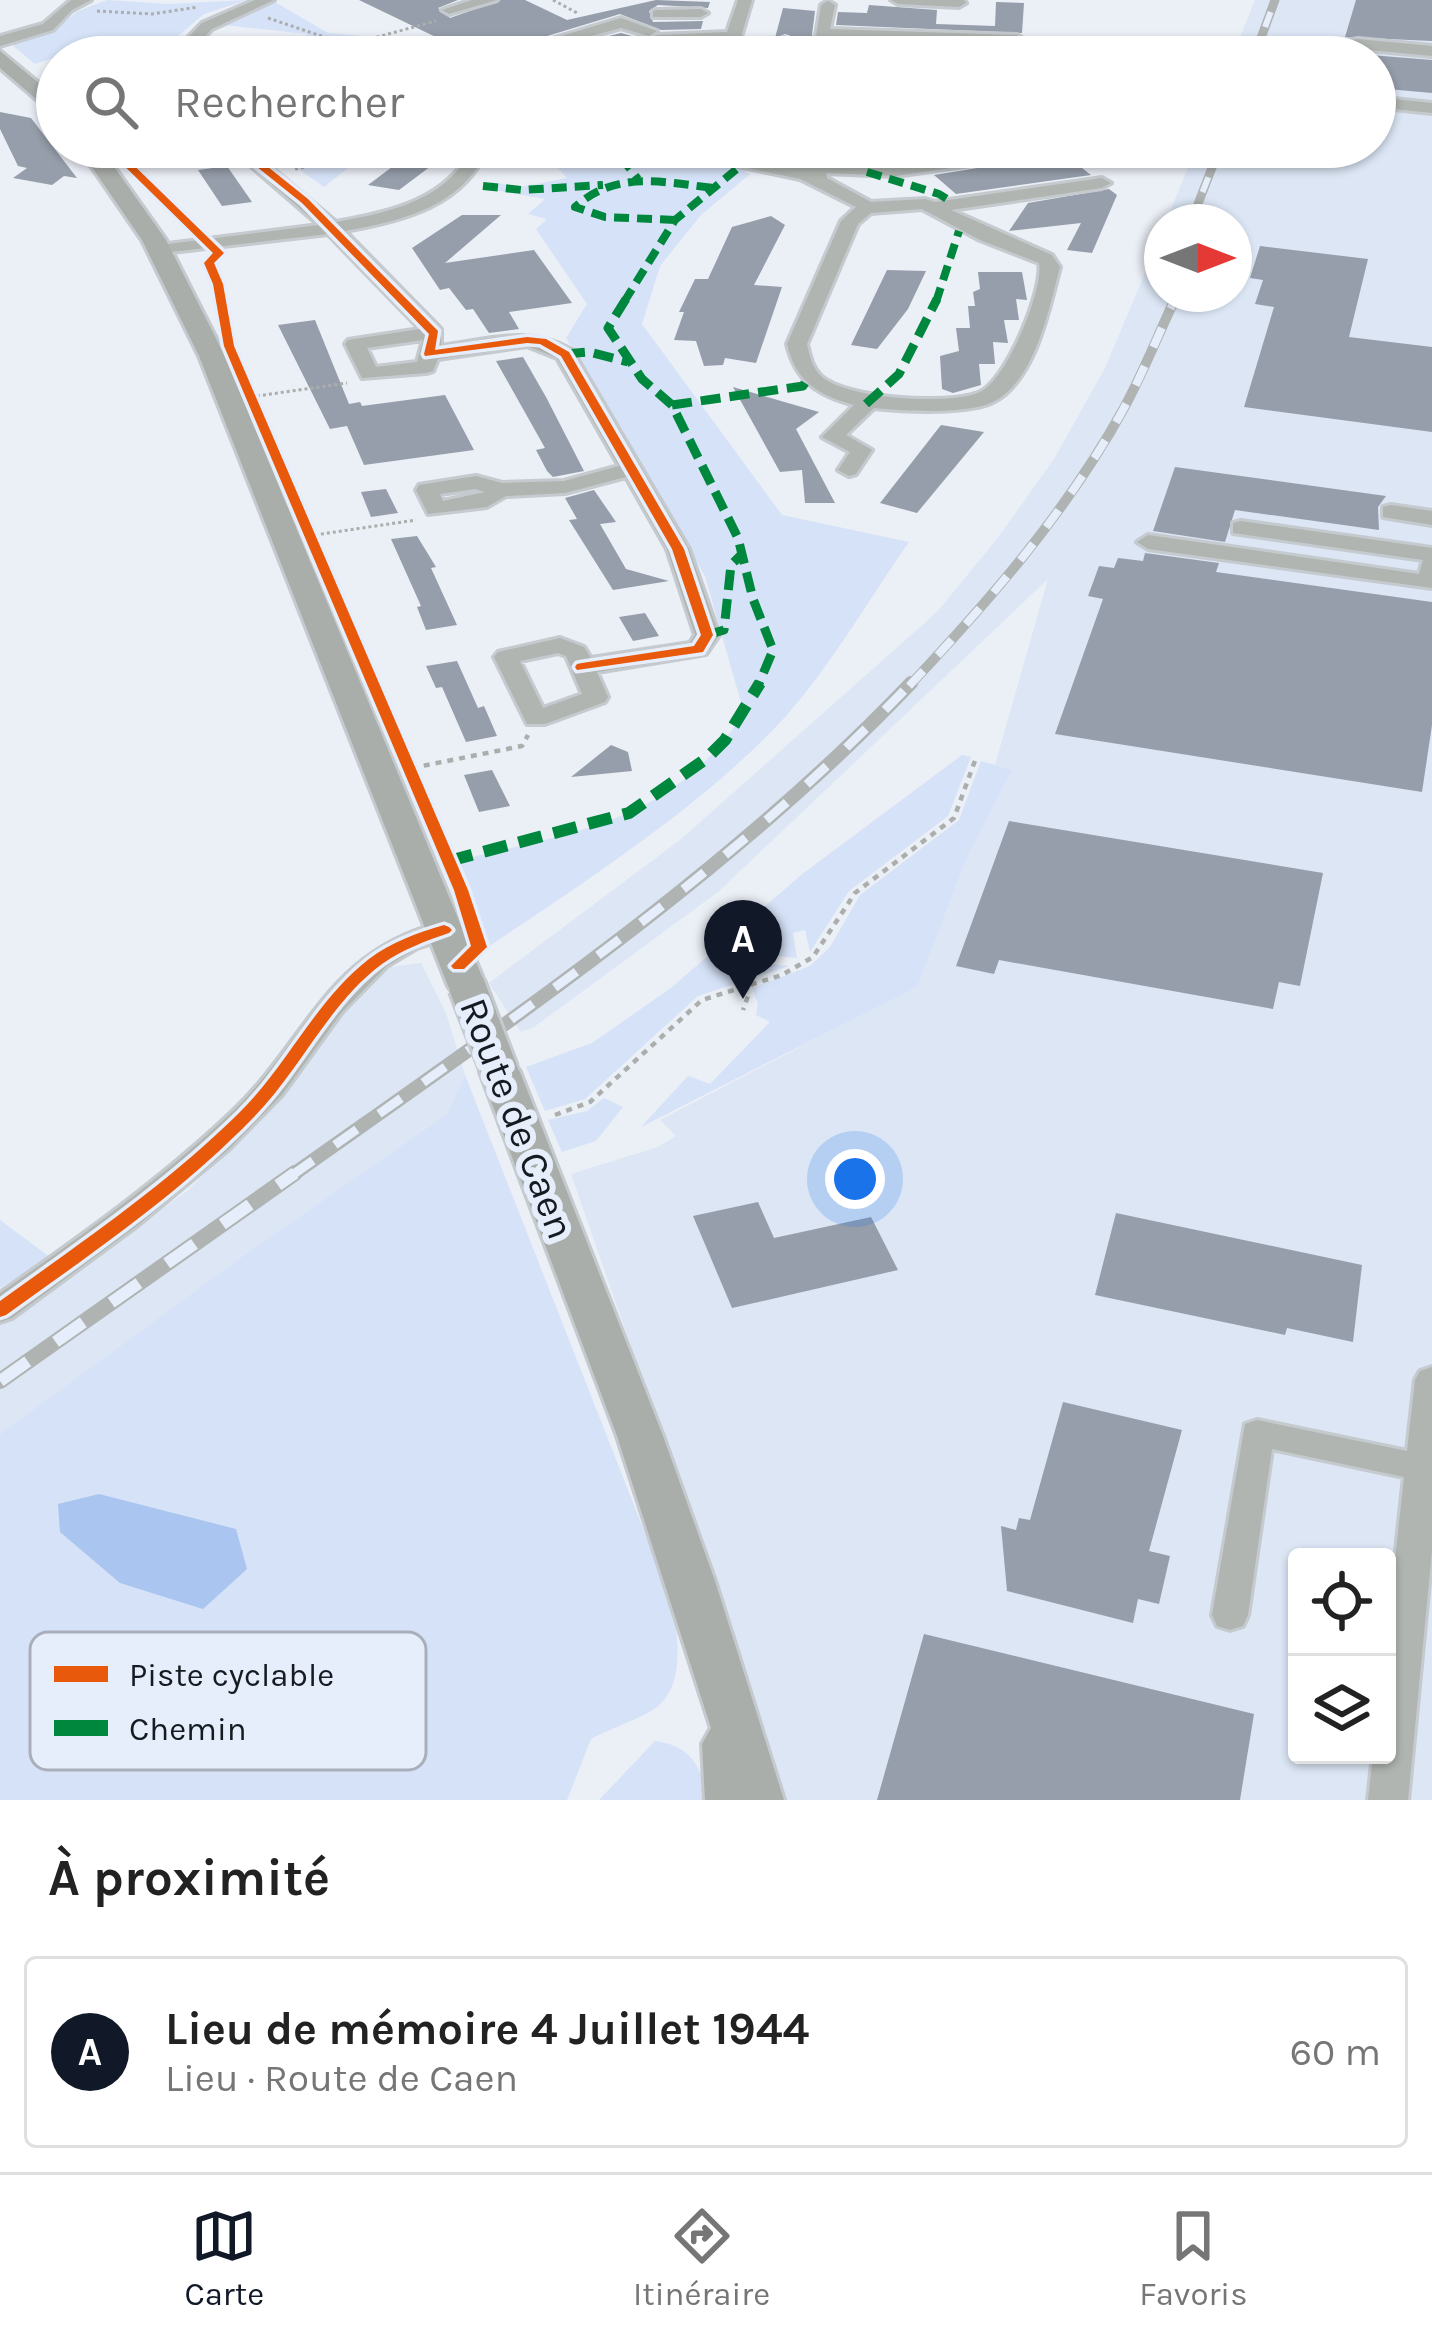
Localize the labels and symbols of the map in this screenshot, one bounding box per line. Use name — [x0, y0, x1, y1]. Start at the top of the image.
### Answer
north arrow — [1144, 204, 1252, 312]
pin: A — [704, 900, 782, 999]
street label: Route de Caen — [450, 992, 584, 1245]
your location — [825, 1149, 885, 1209]
legend — [30, 1632, 426, 1770]
text: Piste cyclable — [129, 1656, 334, 1694]
text: Chemin — [129, 1710, 247, 1748]

